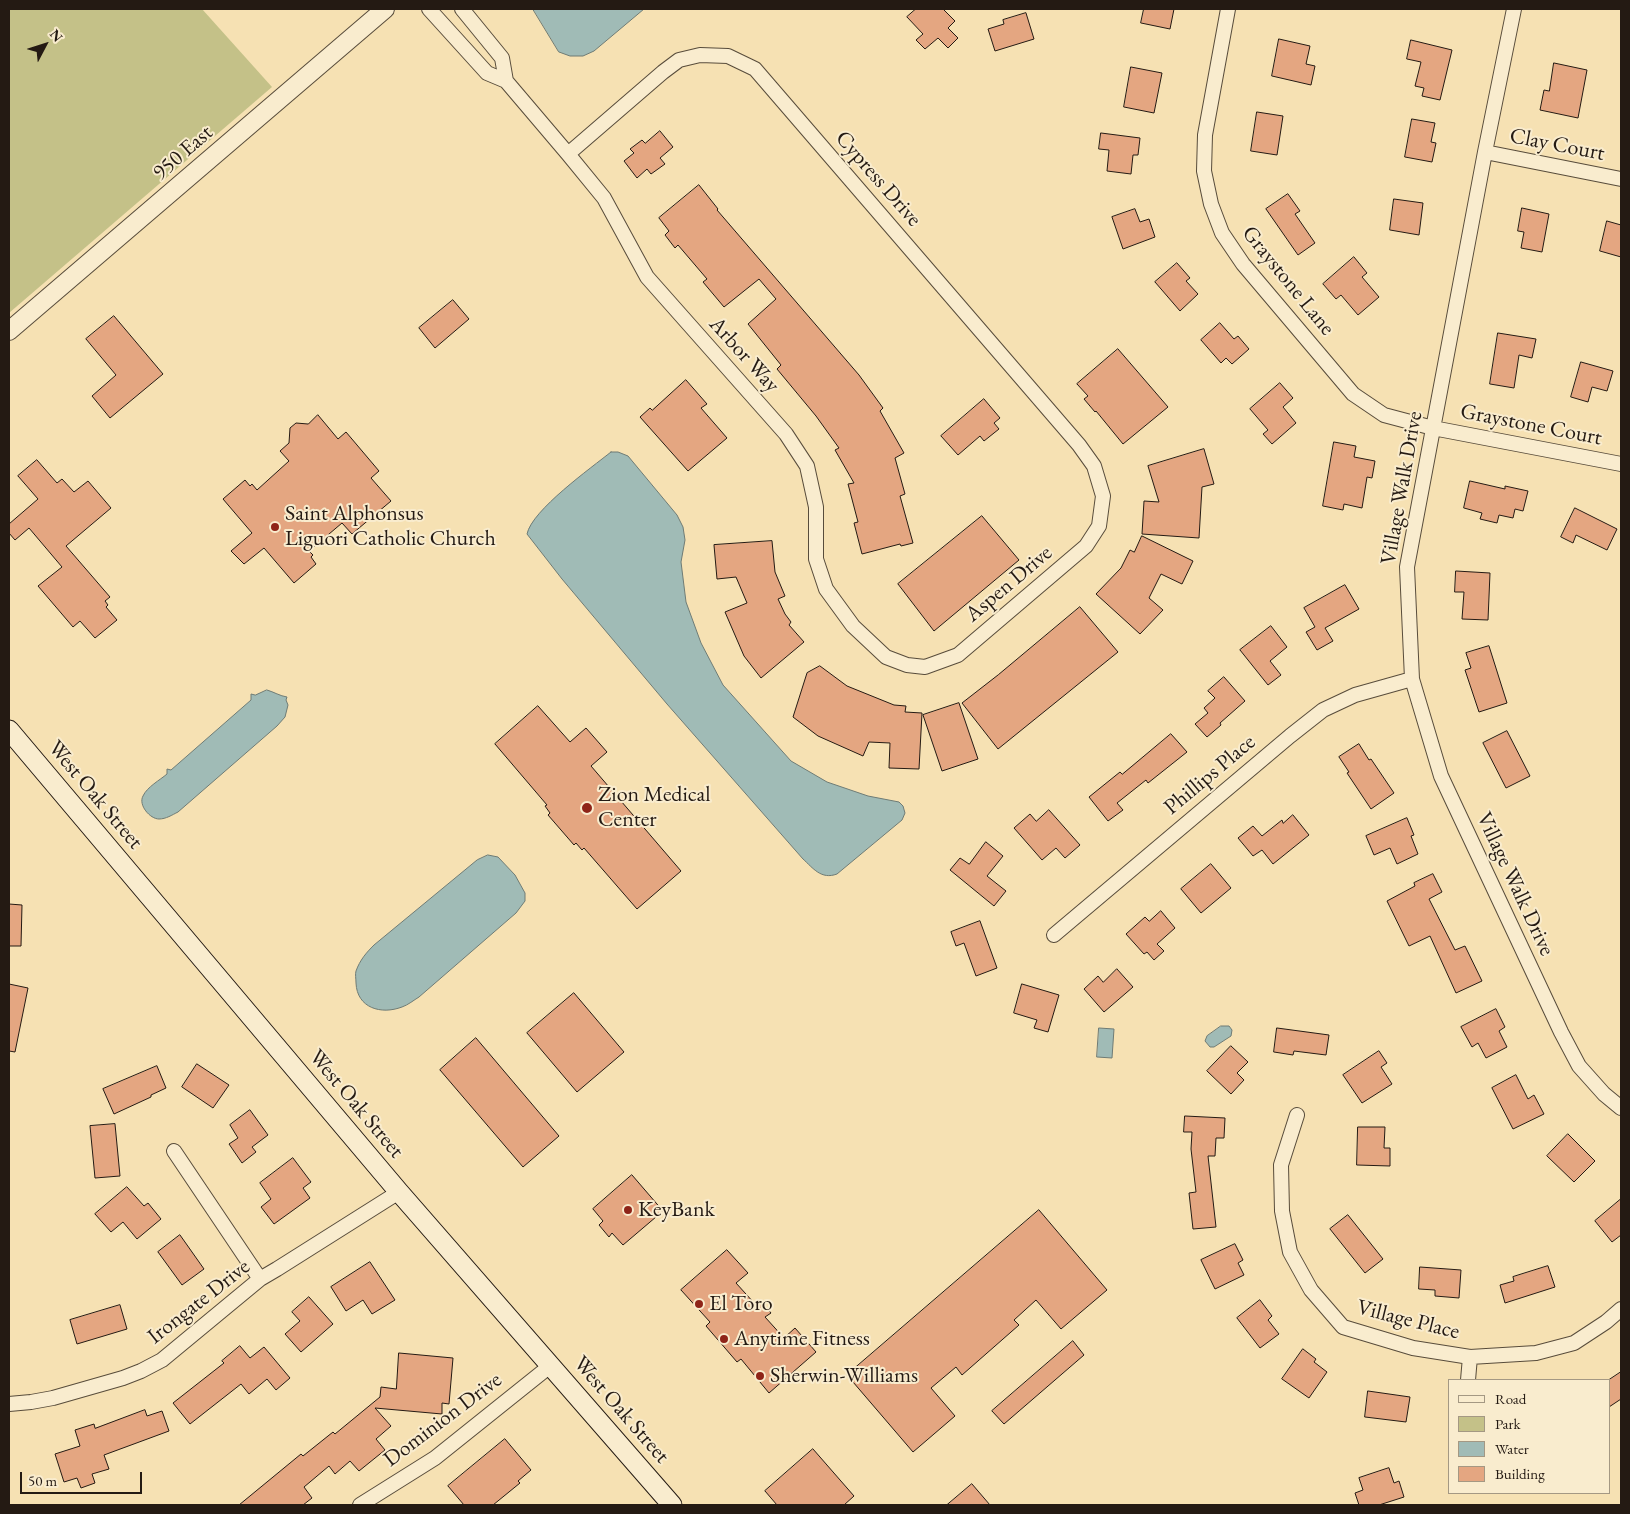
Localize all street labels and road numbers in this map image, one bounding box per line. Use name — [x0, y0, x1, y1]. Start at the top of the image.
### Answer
street label: 950 East — [148, 120, 218, 186]
street label: Clay Court — [1507, 123, 1607, 167]
street label: Cypress Drive — [829, 126, 927, 232]
street label: Graystone Lane — [1236, 221, 1340, 341]
street label: Arbor Way — [703, 312, 785, 398]
street label: Graystone Court — [1458, 398, 1604, 452]
street label: Village Walk Drive — [1376, 409, 1428, 567]
street label: Aspen Drive — [960, 540, 1058, 628]
street label: Phillips Place — [1159, 729, 1261, 821]
street label: West Oak Street — [42, 735, 148, 855]
street label: Village Walk Drive — [1470, 808, 1560, 960]
street label: West Oak Street — [303, 1044, 409, 1164]
street label: Irongate Drive — [143, 1254, 255, 1350]
street label: Village Place — [1354, 1295, 1462, 1345]
street label: West Oak Street — [567, 1351, 675, 1469]
street label: Dominion Drive — [379, 1367, 507, 1473]

